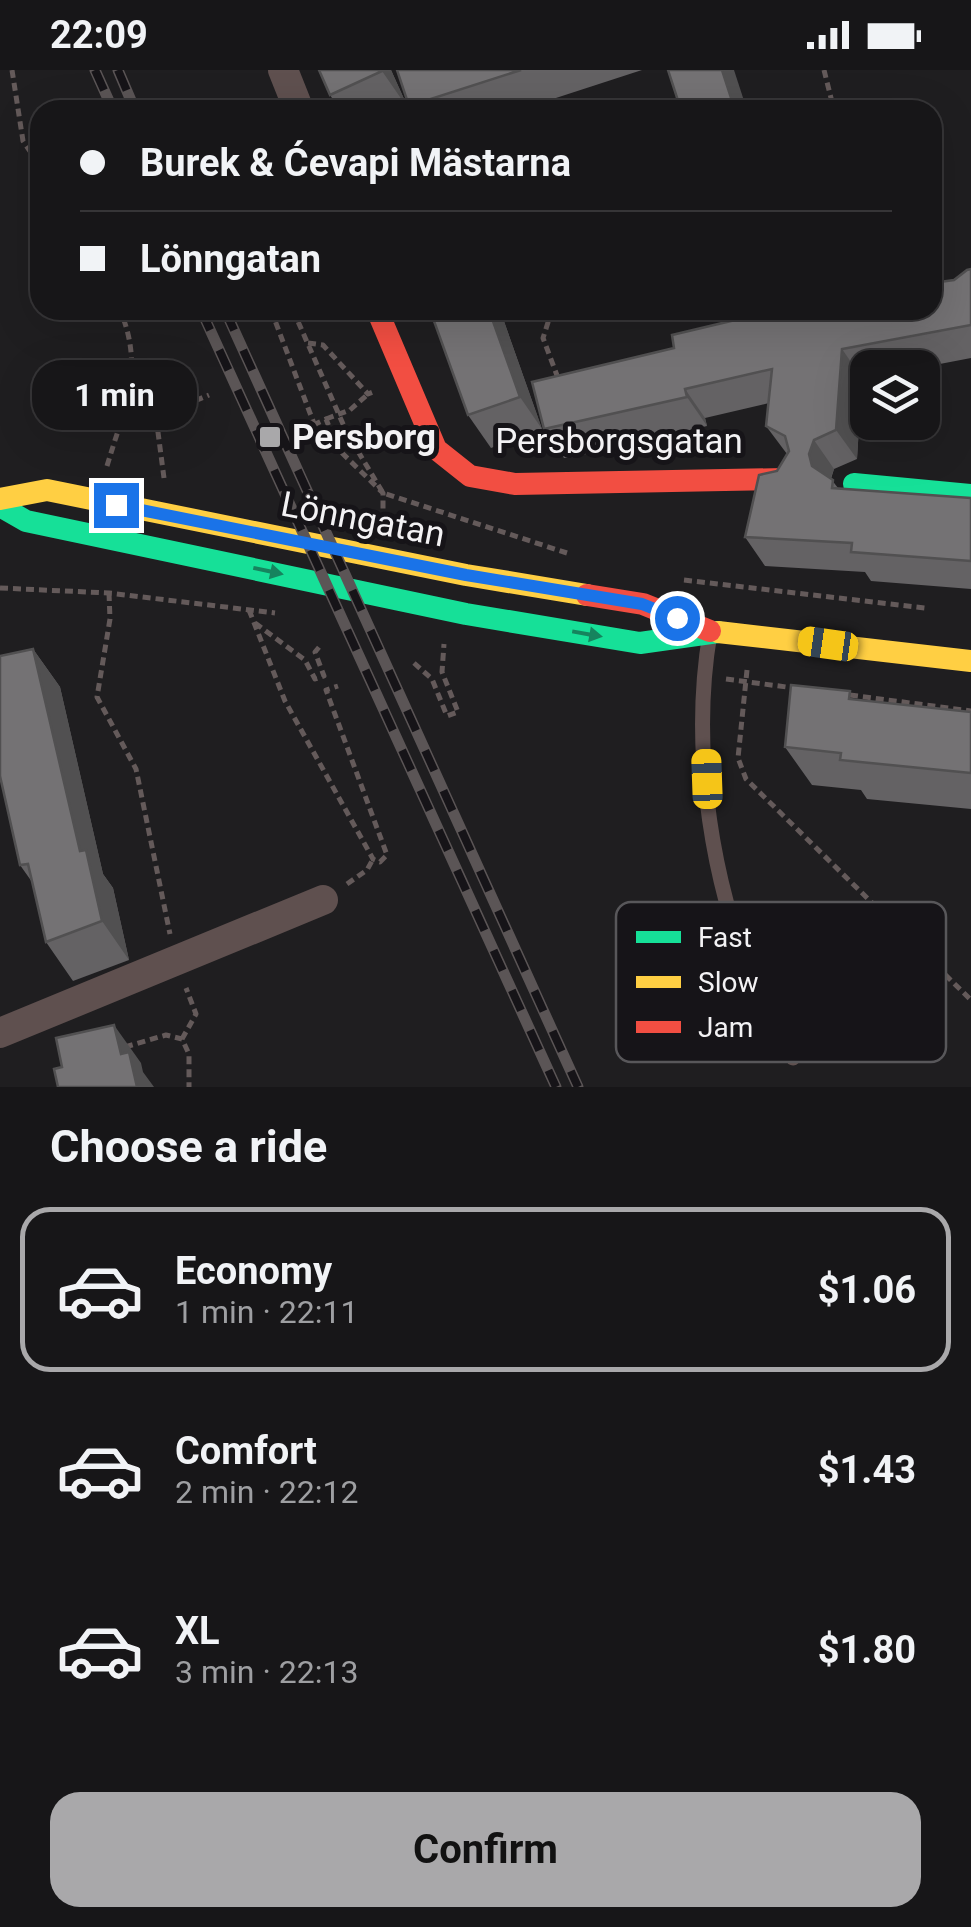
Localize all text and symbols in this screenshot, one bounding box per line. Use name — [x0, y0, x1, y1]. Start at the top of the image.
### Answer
text: 22:09 — [50, 13, 148, 57]
text: Burek & Ćevapi Mästarna — [140, 141, 571, 185]
text: Lönngatan — [140, 237, 321, 281]
map controls — [850, 350, 940, 440]
button: layers — [850, 350, 940, 440]
callout: 1 min — [34, 360, 198, 430]
text: 1 min — [74, 376, 155, 414]
place label: Persborg — [292, 417, 436, 458]
street label: Persborgsgatan — [495, 421, 743, 462]
marker: Persborg — [257, 424, 283, 450]
route end — [94, 483, 139, 528]
street label: Lönngatan — [278, 484, 448, 555]
one-way arrow — [253, 564, 284, 579]
route start — [655, 596, 700, 641]
car — [796, 625, 860, 663]
one-way arrow — [571, 627, 603, 642]
car — [691, 748, 723, 810]
legend — [616, 902, 946, 1062]
text: Fast — [698, 921, 752, 954]
text: Slow — [698, 966, 758, 999]
text: Jam — [698, 1011, 753, 1044]
text: Choose a ride — [50, 1120, 327, 1173]
icon: car — [55, 1245, 145, 1335]
text: Economy — [175, 1249, 332, 1293]
text: $1.06 — [818, 1268, 916, 1312]
text: 1 min · 22:11 — [175, 1293, 358, 1331]
icon: car — [55, 1425, 145, 1515]
text: Comfort — [175, 1429, 317, 1473]
text: $1.43 — [818, 1448, 916, 1492]
text: 2 min · 22:12 — [175, 1473, 358, 1511]
icon: car — [55, 1605, 145, 1695]
text: XL — [175, 1609, 220, 1653]
text: $1.80 — [818, 1628, 916, 1672]
text: 3 min · 22:13 — [175, 1653, 358, 1691]
button: Confirm — [50, 1792, 921, 1907]

